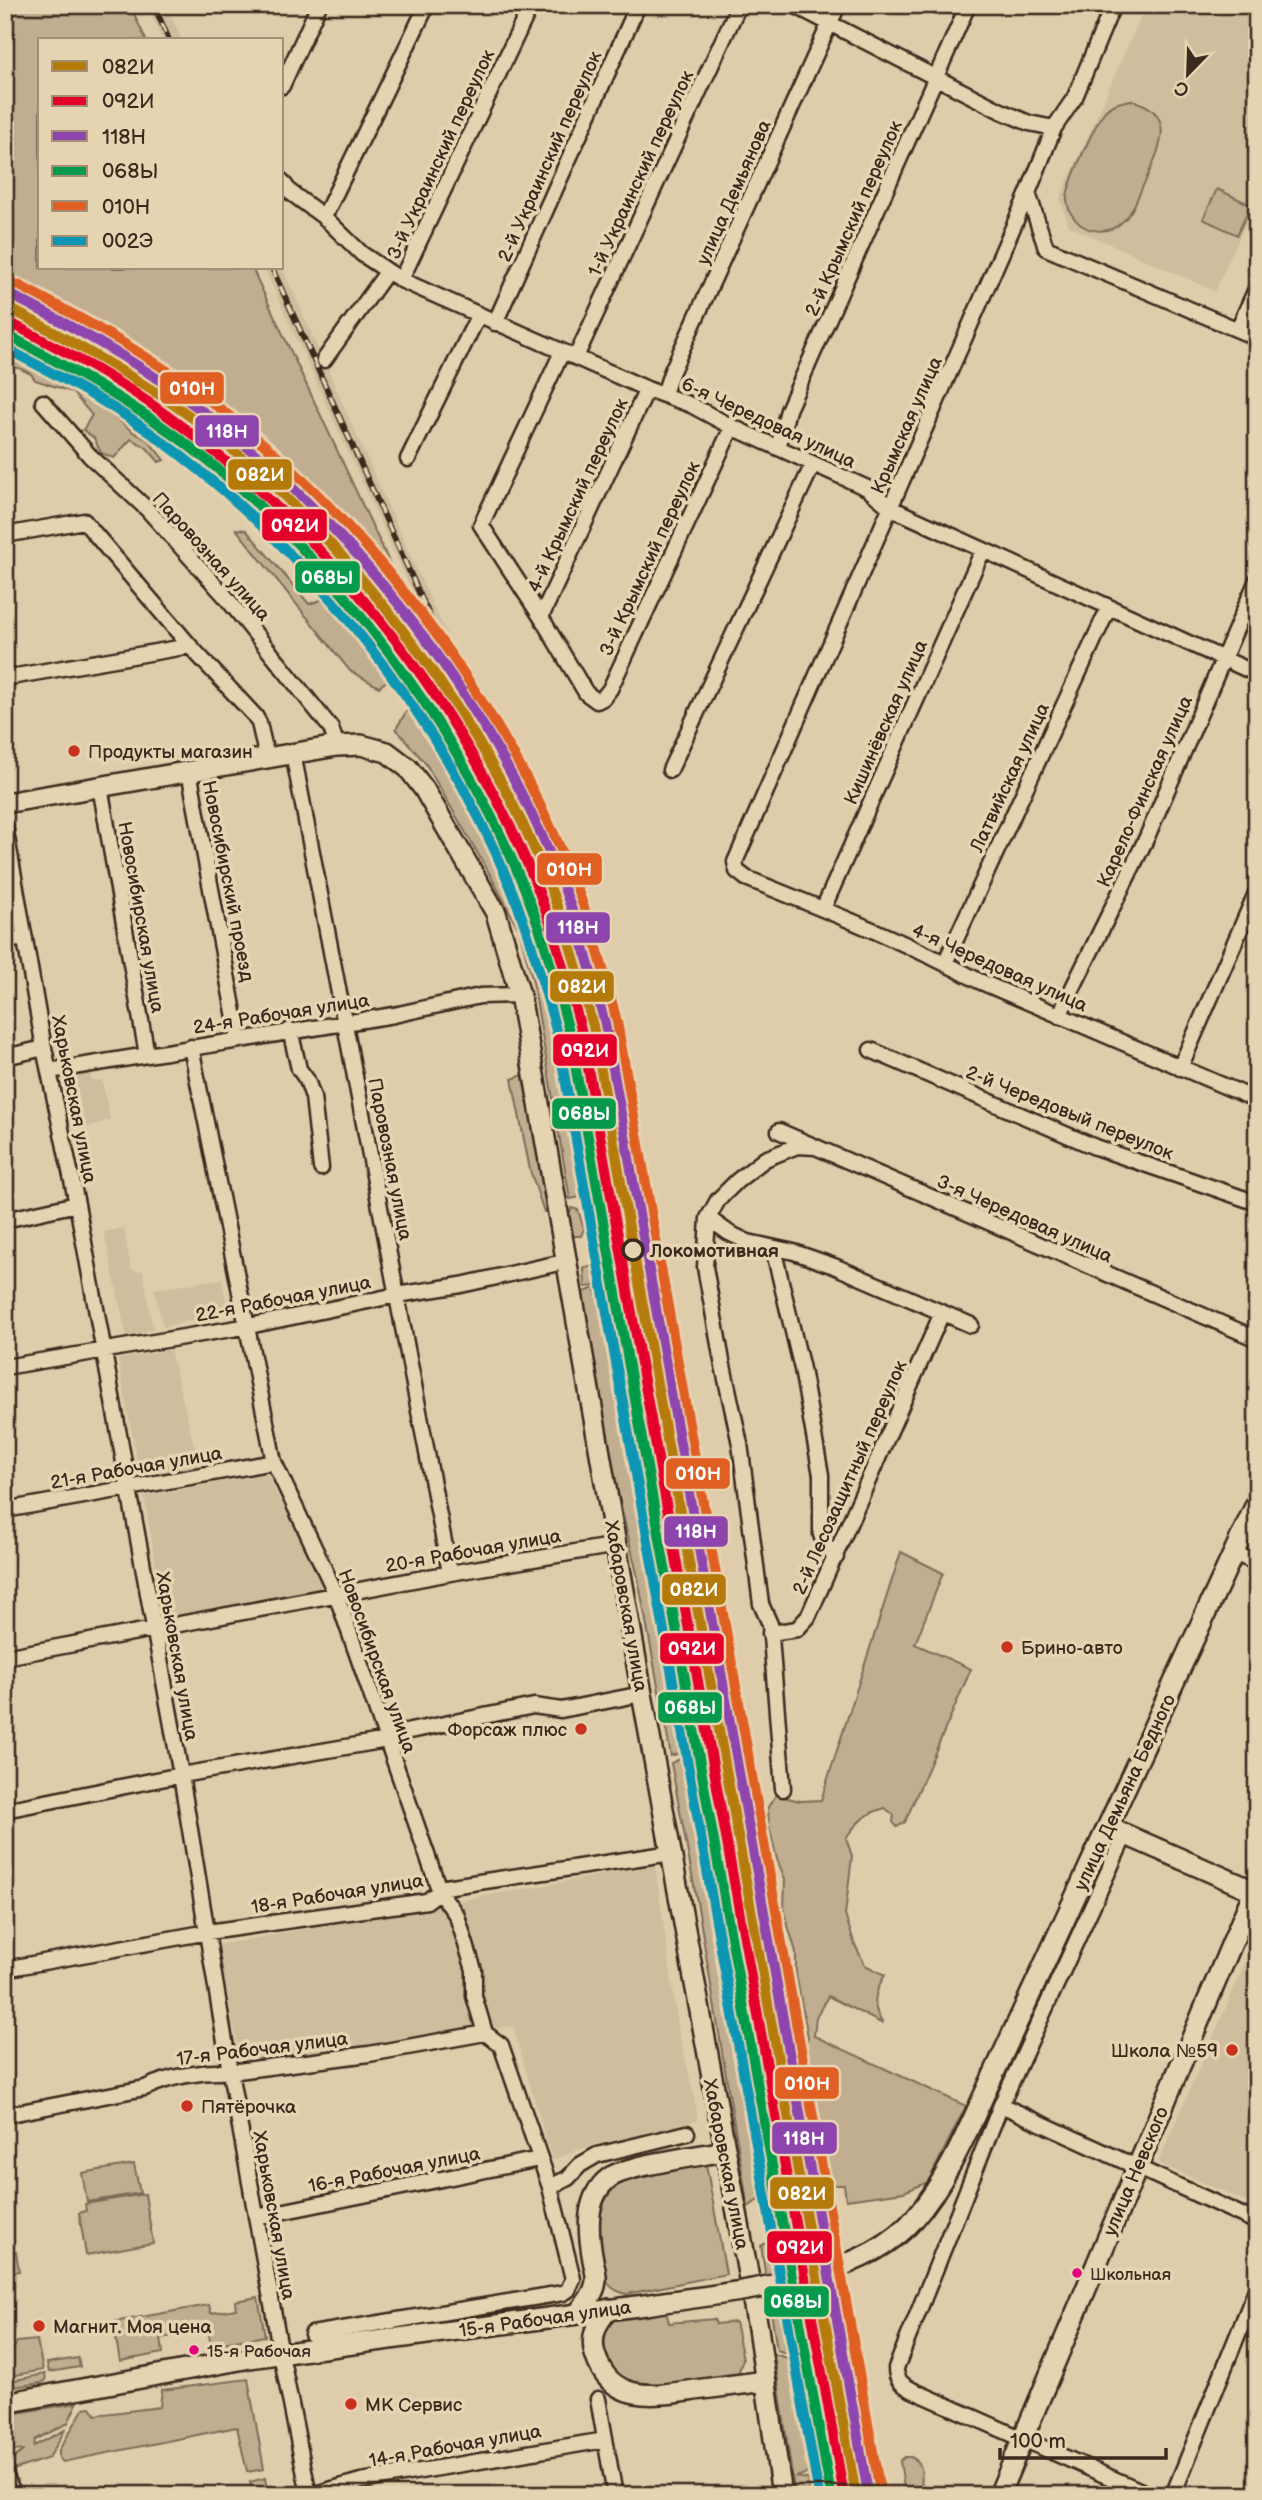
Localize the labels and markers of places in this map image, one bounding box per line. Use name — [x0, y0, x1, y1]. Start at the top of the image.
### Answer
place label: Продукты магазин — [88, 741, 253, 764]
marker: Продукты магазин — [66, 743, 82, 759]
marker: Локомотивная — [622, 1239, 644, 1261]
place label: Локомотивная — [649, 1240, 779, 1263]
place label: Брино-авто — [1021, 1637, 1123, 1660]
marker: Брино-авто — [999, 1639, 1015, 1655]
place label: Форсаж плюс — [447, 1719, 568, 1742]
marker: Форсаж плюс — [573, 1721, 589, 1737]
place label: Школа №59 — [1111, 2040, 1218, 2063]
marker: Школа №59 — [1224, 2042, 1240, 2058]
place label: Пятёрочка — [201, 2096, 296, 2119]
marker: Пятёрочка — [179, 2098, 195, 2114]
place label: Школьная — [1090, 2265, 1171, 2285]
marker: Школьная — [1070, 2266, 1084, 2280]
place label: Магнит. Моя цена — [53, 2316, 212, 2339]
marker: Магнит. Моя цена — [31, 2318, 47, 2334]
place label: 15-я Рабочая — [207, 2342, 311, 2362]
marker: 15-я Рабочая — [187, 2343, 201, 2357]
place label: МК Сервис — [365, 2394, 463, 2417]
marker: МК Сервис — [343, 2396, 359, 2412]

